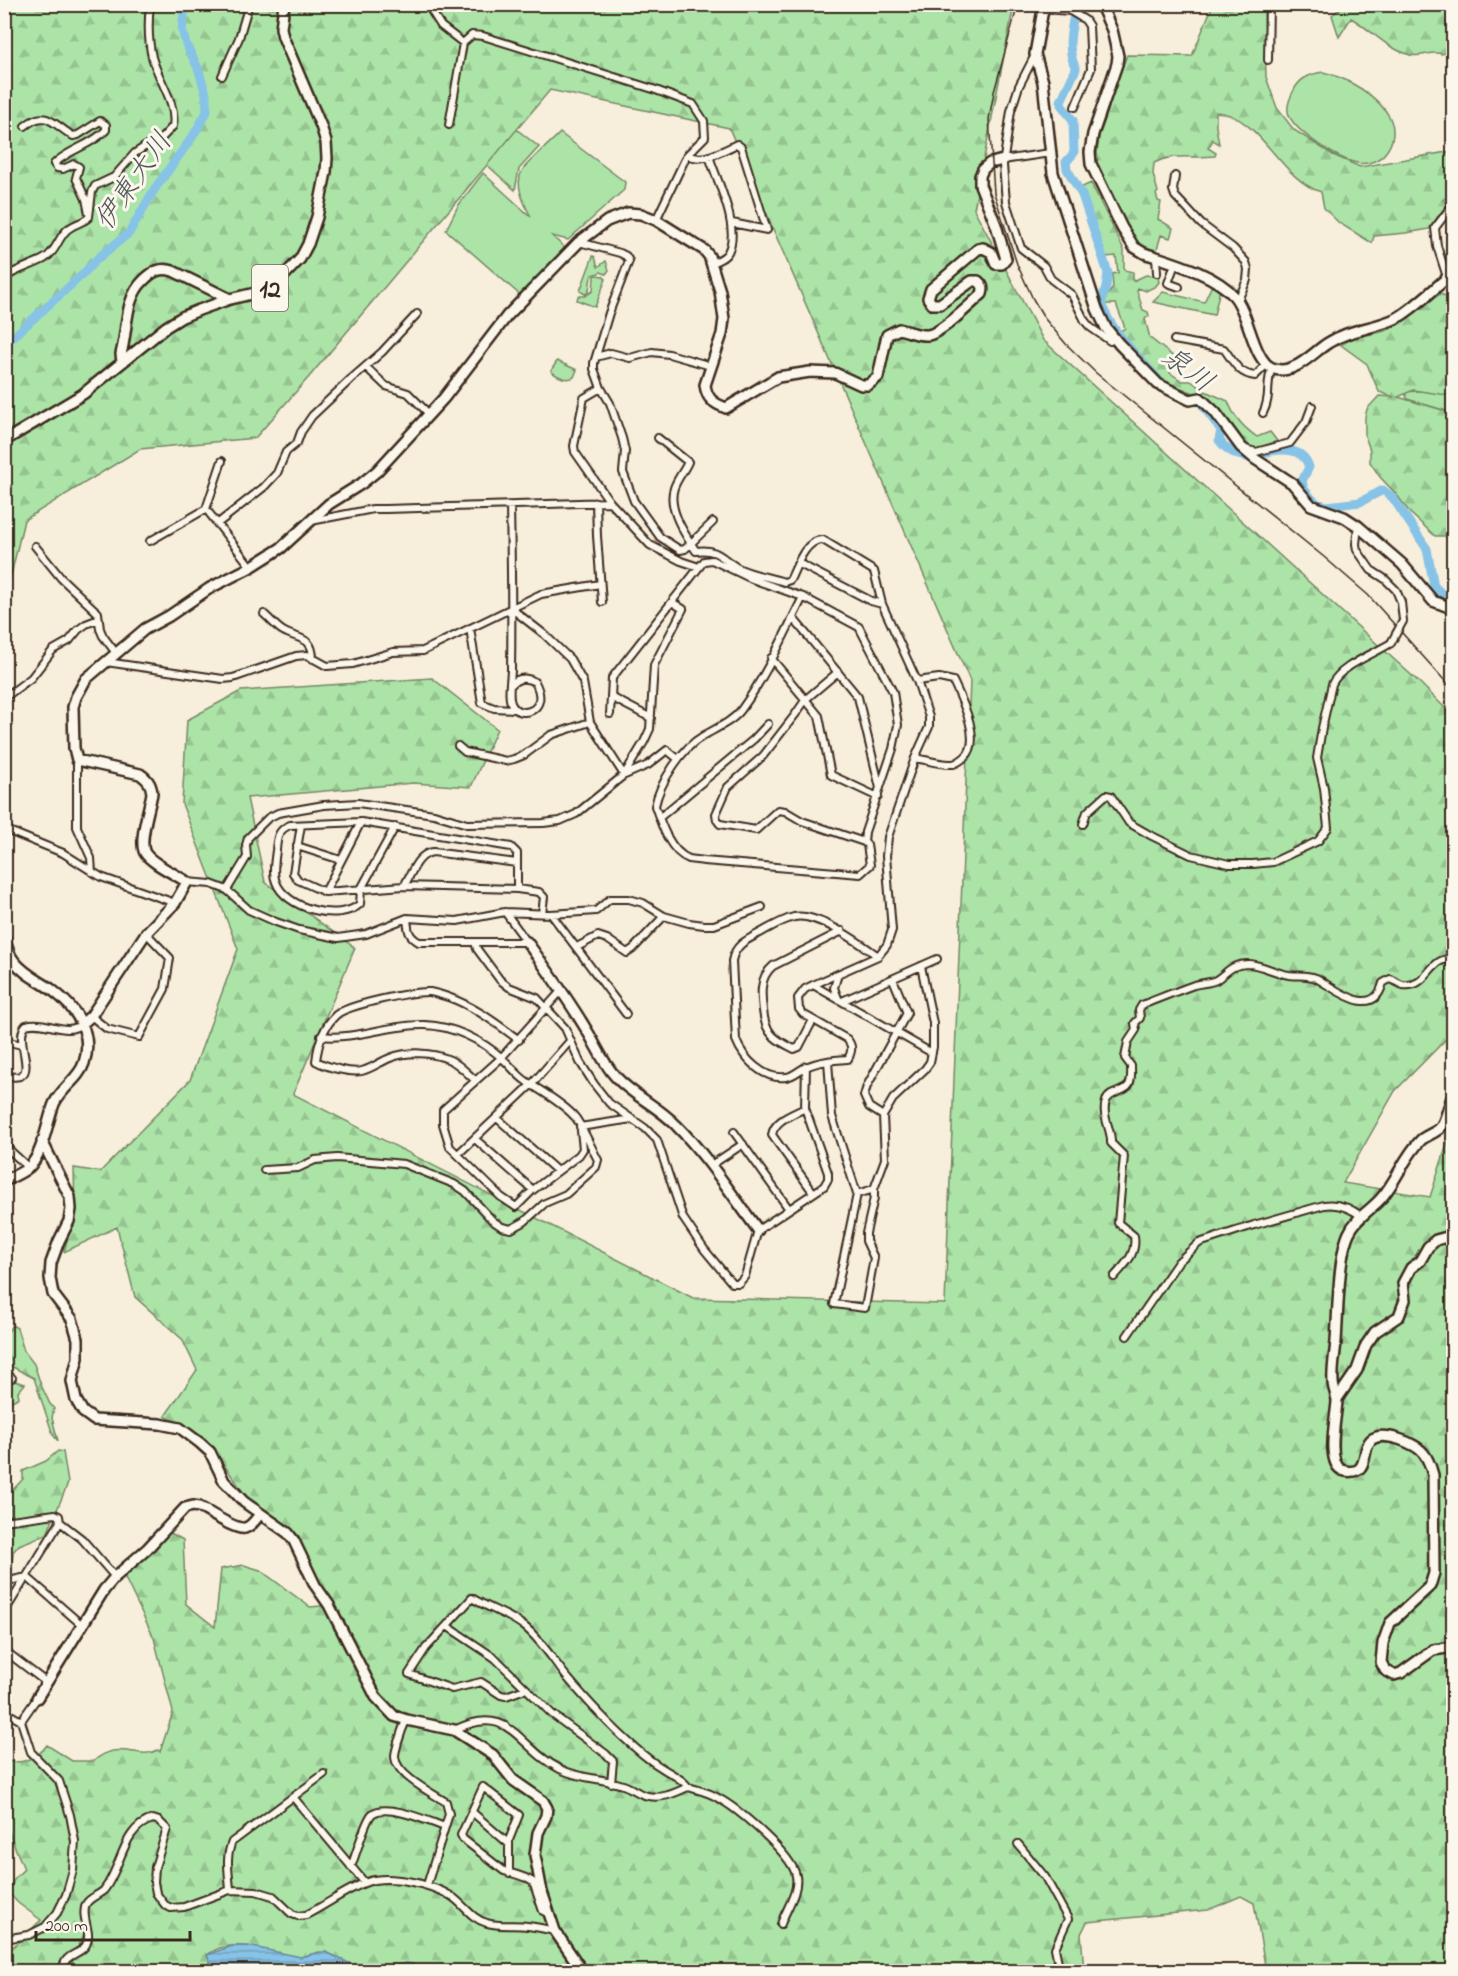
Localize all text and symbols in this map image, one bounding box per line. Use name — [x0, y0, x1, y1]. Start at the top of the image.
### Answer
water label: 伊東大川 — [86, 124, 184, 240]
road number: 12 — [252, 265, 288, 311]
water label: 泉川 — [1152, 338, 1222, 404]
scale bar — [36, 1904, 190, 1942]
text: 200 m — [45, 1914, 88, 1940]

